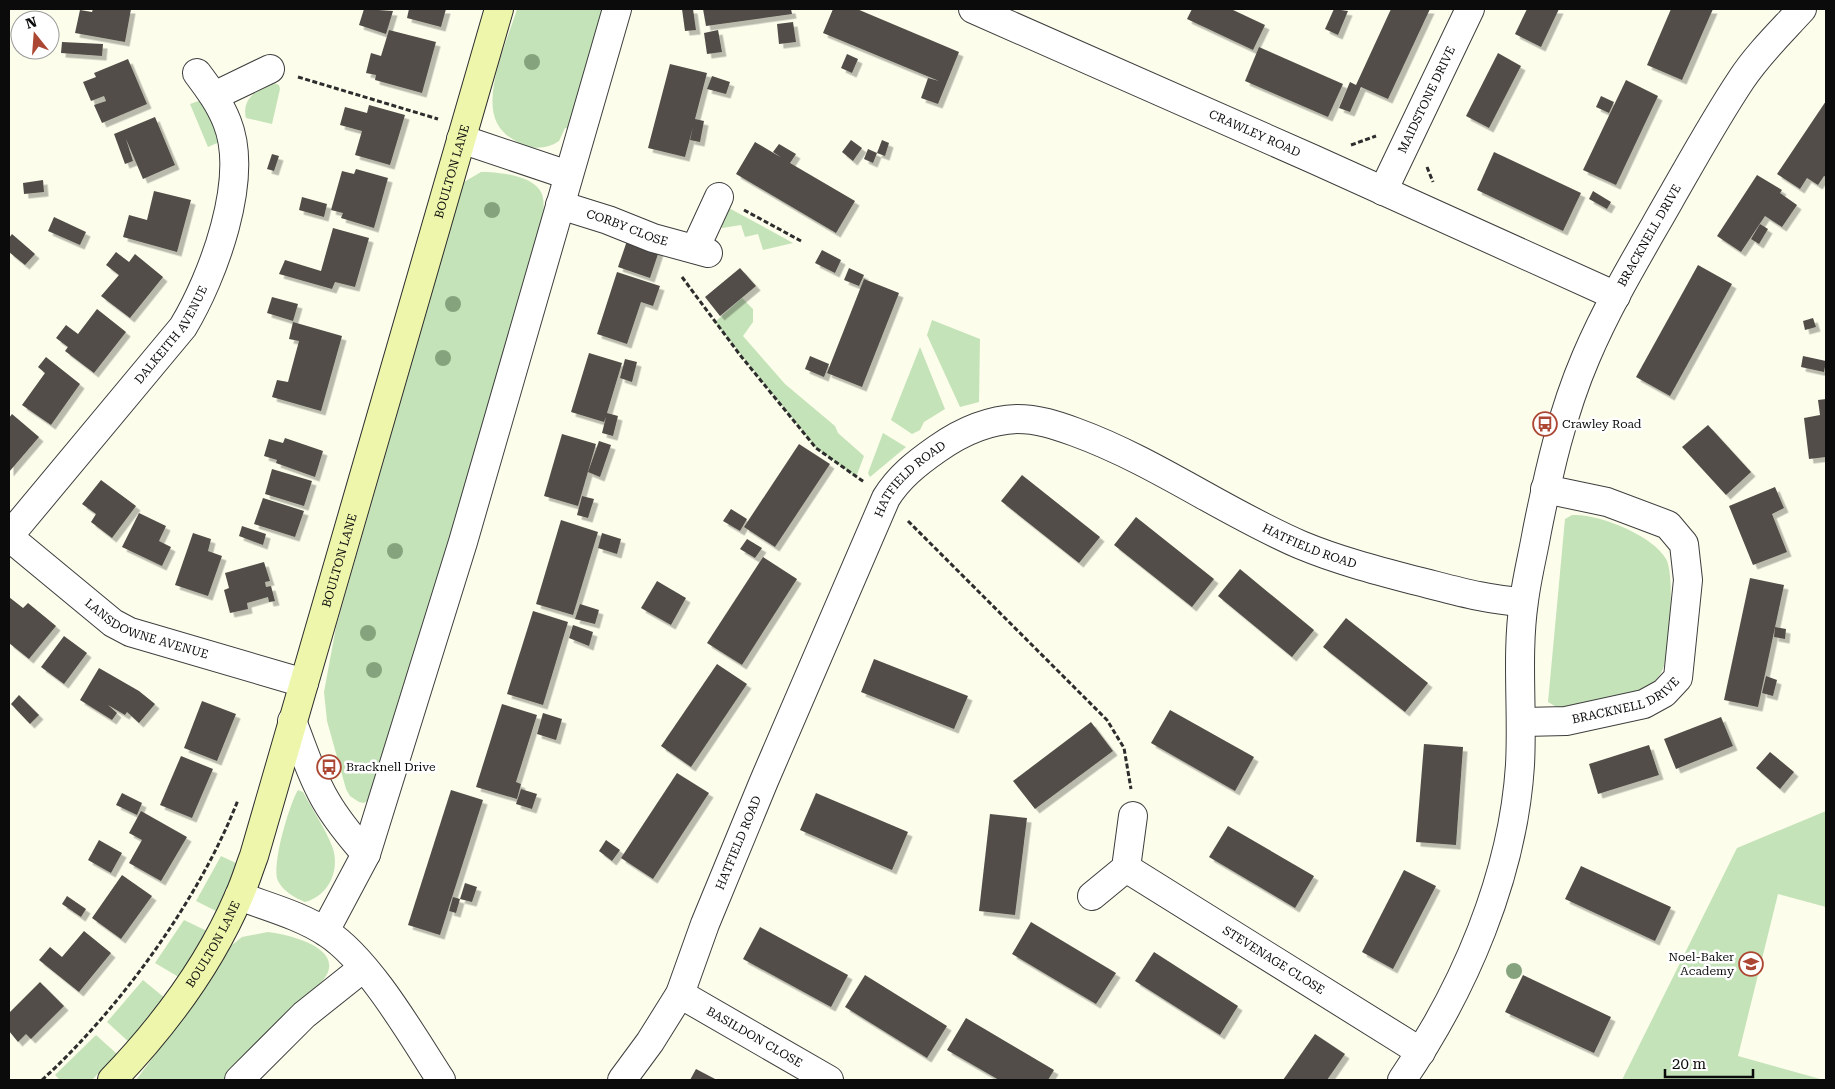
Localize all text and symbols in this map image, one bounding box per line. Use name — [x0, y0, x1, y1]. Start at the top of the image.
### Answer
north arrow — [10, 10, 60, 60]
text: N — [24, 13, 39, 32]
street label: MAIDSTONE DRIVE — [1395, 44, 1458, 156]
street label: CRAWLEY ROAD — [1207, 107, 1303, 160]
street label: BOULTON LANE — [432, 123, 472, 220]
street label: BRACKNELL DRIVE — [1615, 182, 1684, 289]
street label: CORBY CLOSE — [585, 207, 670, 249]
street label: DALKEITH AVENUE — [132, 283, 210, 387]
bus stop icon: Crawley Road — [1532, 411, 1558, 437]
place label: Crawley Road — [1562, 417, 1642, 431]
street label: HATFIELD ROAD — [872, 438, 948, 519]
street label: BOULTON LANE — [319, 512, 360, 609]
street label: HATFIELD ROAD — [1260, 521, 1358, 571]
street label: LANSDOWNE AVENUE — [82, 596, 210, 662]
street label: BRACKNELL DRIVE — [1571, 674, 1682, 727]
bus stop icon: Bracknell Drive — [316, 754, 342, 780]
place label: Bracknell Drive — [346, 760, 436, 774]
street label: HATFIELD ROAD — [713, 794, 764, 892]
street label: BOULTON LANE — [183, 899, 243, 990]
street label: STEVENAGE CLOSE — [1220, 923, 1327, 997]
place label: Noel-Baker Academy — [1668, 950, 1735, 978]
school or university icon: Noel-Baker Academy — [1738, 951, 1764, 977]
street label: BASILDON CLOSE — [704, 1004, 805, 1070]
scale bar — [1665, 1046, 1752, 1078]
text: 20 m — [1672, 1055, 1707, 1073]

